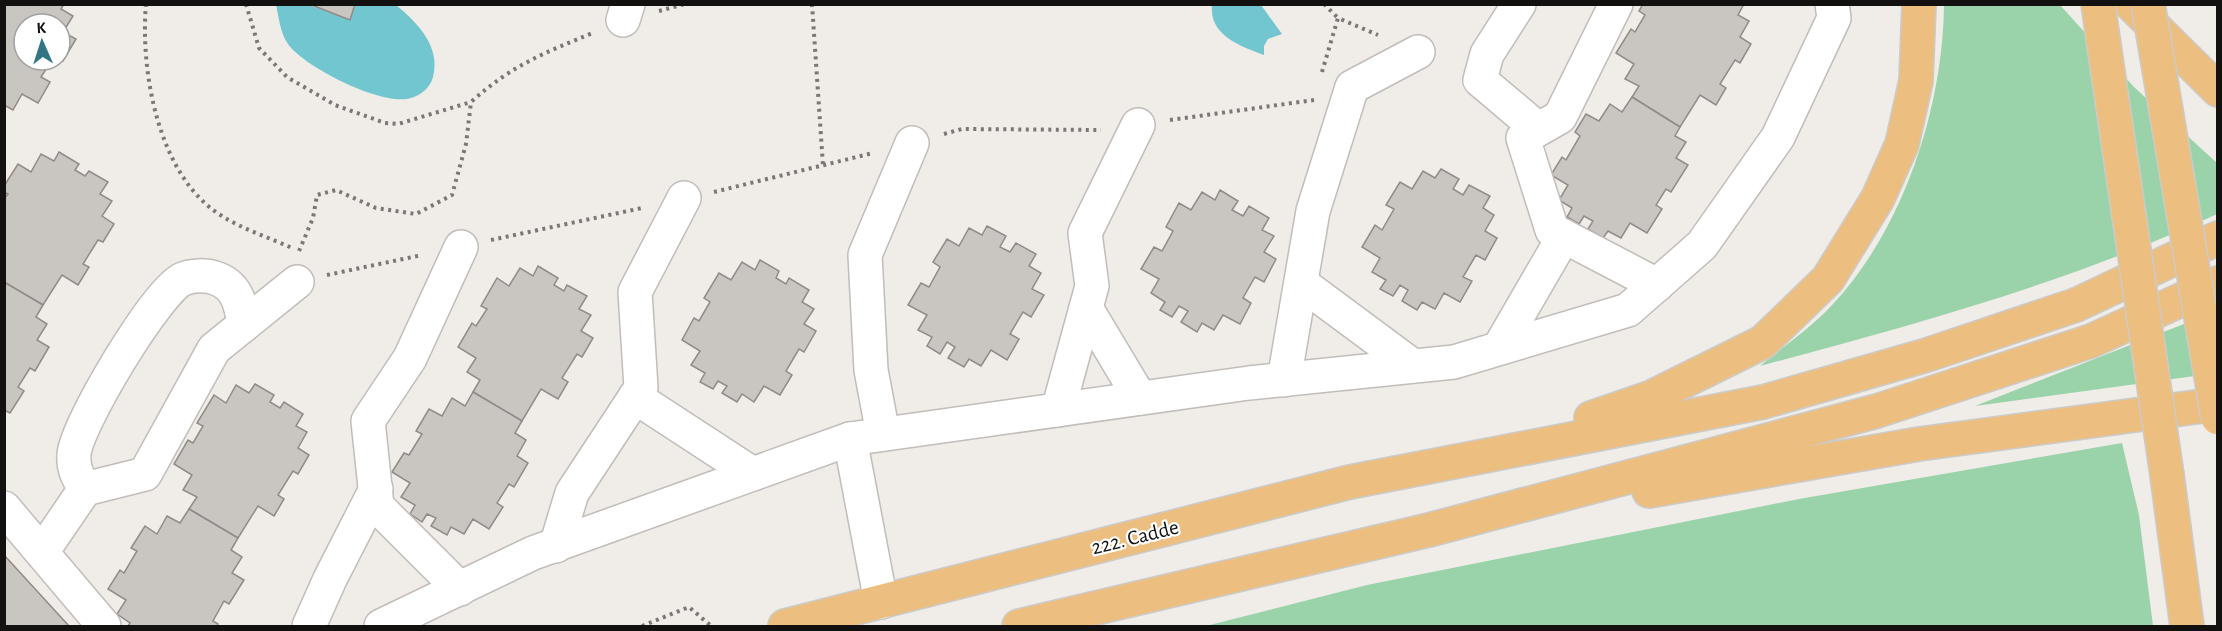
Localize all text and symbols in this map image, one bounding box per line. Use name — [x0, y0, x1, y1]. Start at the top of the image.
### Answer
north arrow — [12, 12, 72, 72]
text: K — [36, 20, 47, 36]
street label: 222. Cadde — [1089, 517, 1181, 558]

